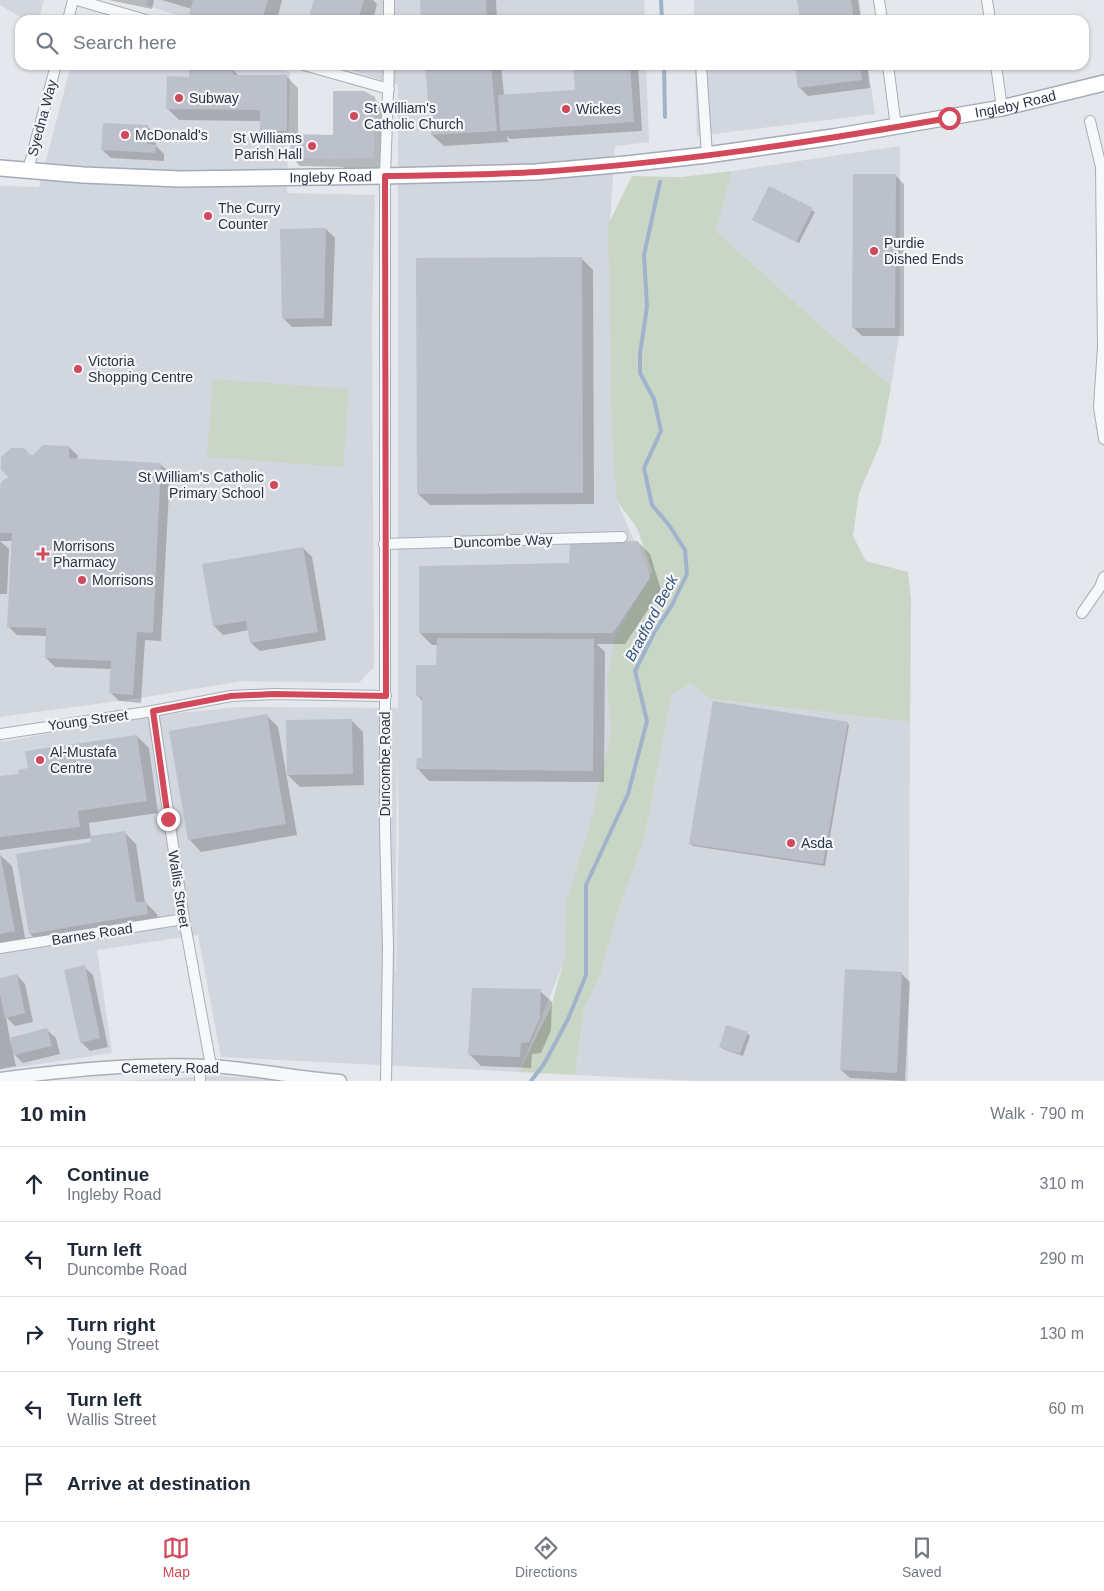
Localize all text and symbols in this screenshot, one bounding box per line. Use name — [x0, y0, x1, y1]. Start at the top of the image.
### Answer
search box — [15, 15, 1089, 70]
icon: search — [33, 29, 61, 57]
text: Search here — [73, 32, 177, 53]
street label: Syedna Way — [24, 78, 60, 158]
street label: Ingleby Road — [974, 87, 1058, 121]
place label: Subway — [189, 90, 239, 106]
marker: Subway — [173, 92, 185, 104]
place label: St William's Catholic Church — [364, 100, 464, 132]
place label: Wickes — [576, 101, 621, 117]
marker: Wickes — [560, 103, 572, 115]
route start — [938, 107, 961, 130]
marker: St William's Catholic Church — [348, 110, 360, 122]
place label: McDonald's — [135, 127, 208, 143]
marker: McDonald's — [119, 129, 131, 141]
place label: St Williams Parish Hall — [233, 130, 302, 162]
marker: St Williams Parish Hall — [306, 140, 318, 152]
street label: Ingleby Road — [289, 168, 372, 185]
place label: The Curry Counter — [218, 200, 280, 232]
marker: The Curry Counter — [202, 210, 214, 222]
place label: Purdie Dished Ends — [884, 235, 963, 267]
marker: Purdie Dished Ends — [868, 245, 880, 257]
place label: Victoria Shopping Centre — [88, 353, 193, 385]
marker: Victoria Shopping Centre — [72, 363, 84, 375]
place label: St William's Catholic Primary School — [138, 469, 264, 501]
marker: St William's Catholic Primary School — [268, 479, 280, 491]
street label: Duncombe Way — [453, 531, 553, 551]
place label: Morrisons Pharmacy — [53, 538, 116, 570]
marker: Morrisons Pharmacy — [37, 548, 49, 560]
water label: Bradford Beck — [621, 571, 682, 664]
place label: Morrisons — [92, 572, 153, 588]
marker: Morrisons — [76, 574, 88, 586]
street label: Young Street — [47, 706, 129, 734]
street label: Duncombe Road — [377, 711, 393, 817]
place label: Al-Mustafa Centre — [50, 744, 117, 776]
marker: Al-Mustafa Centre — [34, 754, 46, 766]
route end — [157, 808, 180, 831]
place label: Asda — [801, 835, 833, 851]
marker: Asda — [785, 837, 797, 849]
street label: Wallis Street — [165, 849, 193, 929]
street label: Barnes Road — [50, 920, 134, 948]
street label: Cemetery Road — [121, 1060, 219, 1076]
text: 10 min — [20, 1102, 87, 1125]
text: Walk · 790 m — [990, 1105, 1084, 1122]
text: Continue — [67, 1164, 149, 1185]
icon: ahead — [20, 1170, 48, 1198]
text: 310 m — [1040, 1175, 1084, 1192]
text: Ingleby Road — [67, 1186, 161, 1203]
text: Turn left — [67, 1239, 142, 1260]
icon: left — [20, 1245, 48, 1273]
text: 290 m — [1040, 1250, 1084, 1267]
text: Duncombe Road — [67, 1261, 187, 1278]
text: Turn right — [67, 1314, 155, 1335]
icon: right — [20, 1320, 48, 1348]
text: 130 m — [1040, 1325, 1084, 1342]
text: Young Street — [67, 1336, 159, 1353]
text: Turn left — [67, 1389, 142, 1410]
icon: left — [20, 1395, 48, 1423]
text: 60 m — [1048, 1400, 1084, 1417]
text: Wallis Street — [67, 1411, 156, 1428]
icon: arrive — [20, 1470, 48, 1498]
text: Arrive at destination — [67, 1473, 251, 1494]
tab: Map — [162, 1534, 190, 1580]
tab: Directions — [515, 1534, 577, 1580]
tab: Saved — [902, 1534, 942, 1580]

